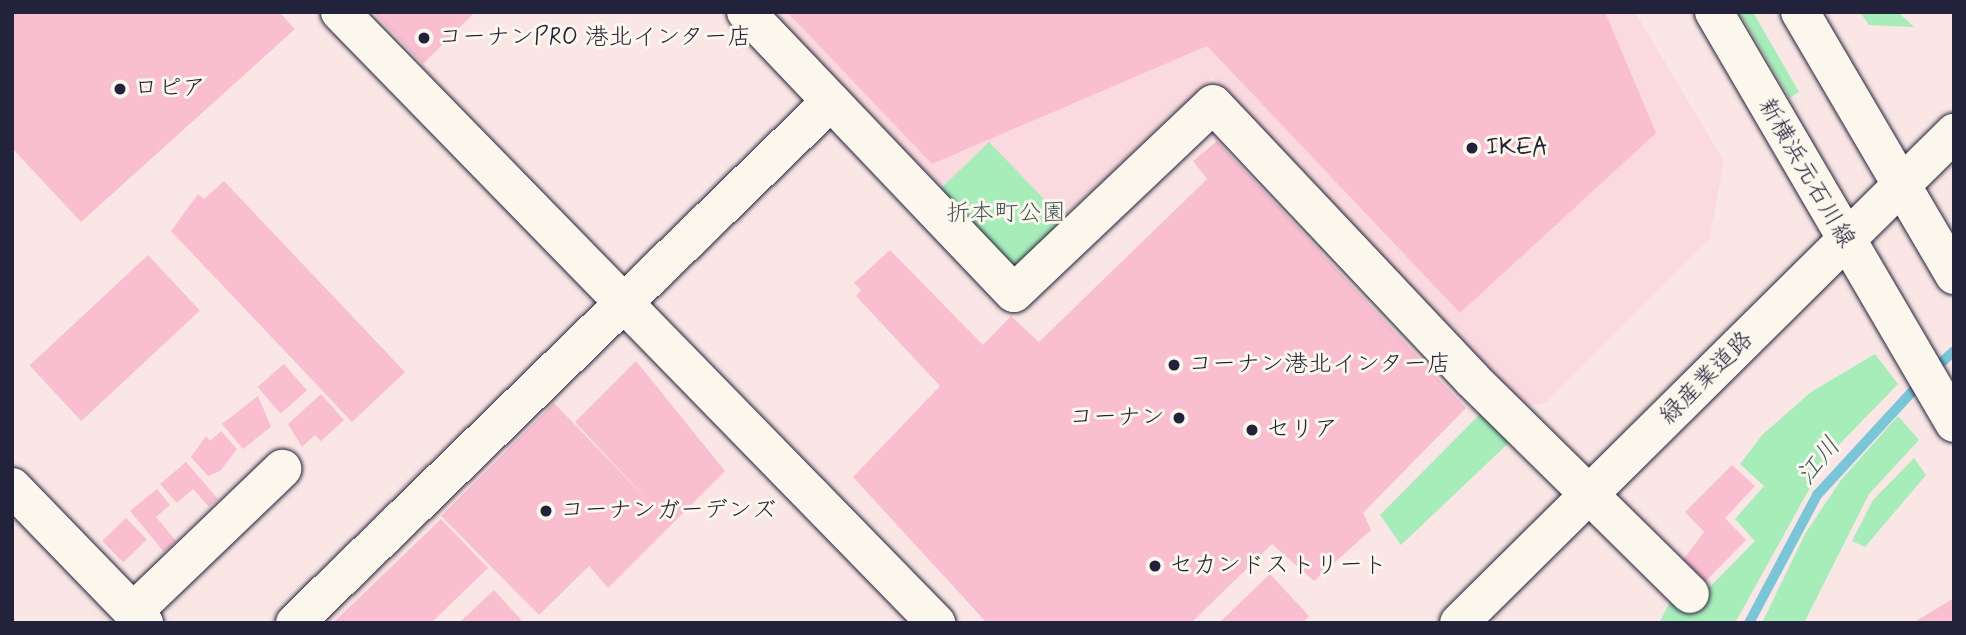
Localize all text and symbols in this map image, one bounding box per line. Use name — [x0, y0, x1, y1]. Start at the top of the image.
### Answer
place label: コーナンPRO 港北インター店 — [438, 24, 753, 52]
marker: コーナンPRO 港北インター店 — [416, 30, 432, 46]
place label: ロピア — [134, 75, 206, 103]
marker: ロピア — [112, 81, 128, 97]
street label: 新横浜元石川線 — [1752, 93, 1860, 253]
place label: IKEA — [1486, 134, 1548, 162]
marker: IKEA — [1464, 140, 1480, 156]
park label: 折本町公園 — [946, 200, 1066, 228]
street label: 緑産業道路 — [1654, 325, 1760, 431]
place label: コーナン港北インター店 — [1188, 351, 1452, 379]
marker: コーナン港北インター店 — [1166, 357, 1182, 373]
place label: コーナン — [1069, 404, 1165, 432]
marker: コーナン — [1171, 410, 1187, 426]
place label: セリア — [1266, 416, 1338, 444]
marker: セリア — [1244, 422, 1260, 438]
water label: 江川 — [1792, 432, 1848, 492]
place label: コーナンガーデンズ — [560, 497, 776, 525]
marker: コーナンガーデンズ — [538, 503, 554, 519]
place label: セカンドストリート — [1169, 552, 1385, 580]
marker: セカンドストリート — [1147, 558, 1163, 574]

